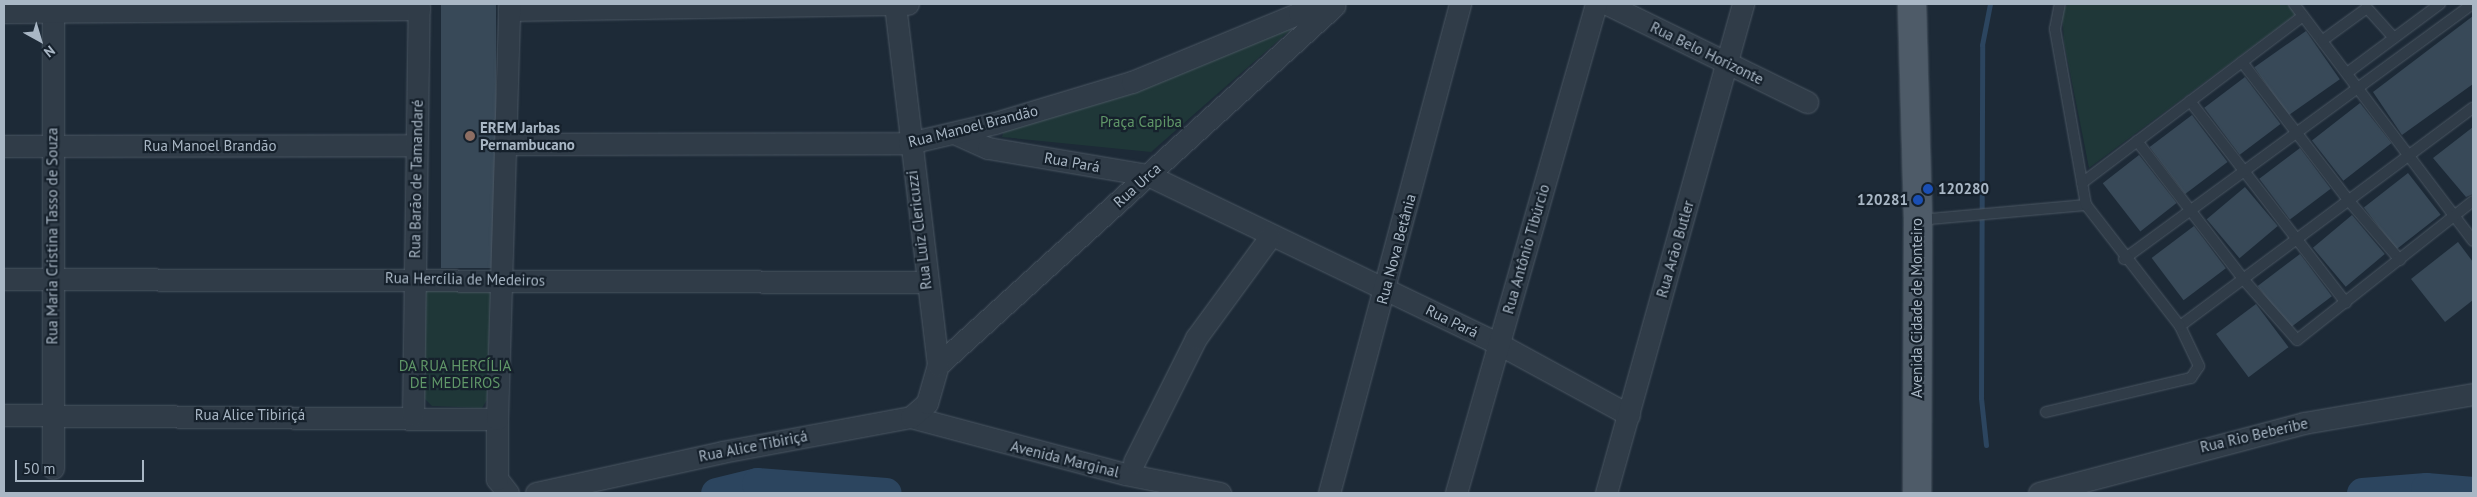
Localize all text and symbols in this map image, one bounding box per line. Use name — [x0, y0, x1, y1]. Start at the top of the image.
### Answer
north arrow — [15, 15, 65, 65]
street label: Rua Belo Horizonte — [1648, 18, 1766, 88]
text: N — [40, 42, 59, 62]
street label: Rua Barão de Tamandaré — [406, 99, 426, 259]
street label: Rua Manoel Brandão — [906, 101, 1040, 151]
park label: Praça Capiba — [1100, 113, 1182, 131]
place label: EREM Jarbas Pernambucano — [480, 118, 575, 153]
street label: Rua Maria Cristina Tasso de Souza — [43, 127, 61, 345]
marker: EREM Jarbas Pernambucano — [464, 130, 476, 142]
street label: Rua Manoel Brandão — [144, 137, 276, 155]
street label: Rua Pará — [1043, 148, 1101, 176]
street label: Rua Urca — [1110, 159, 1164, 211]
street label: Rua Luiz Clericuzzi — [903, 169, 935, 291]
place label: 120280 — [1938, 180, 1989, 198]
street label: Rua Antônio Tibúrcio — [1499, 182, 1553, 316]
marker: 120280 — [1922, 183, 1934, 195]
place label: 120281 — [1857, 191, 1908, 209]
street label: Rua Nova Betânia — [1373, 192, 1419, 306]
marker: 120281 — [1912, 194, 1924, 206]
street label: Rua Arão Butler — [1652, 198, 1698, 300]
street label: Avenida Cidade de Monteiro — [1908, 218, 1926, 398]
street label: Rua Hercília de Medeiros — [385, 269, 545, 289]
street label: Rua Pará — [1423, 301, 1481, 341]
park label: DA RUA HERCÍLIA DE MEDEIROS — [398, 356, 512, 391]
street label: Rua Alice Tibiriçá — [194, 406, 306, 424]
street label: Rua Rio Beberibe — [2198, 414, 2310, 456]
street label: Rua Alice Tibiriçá — [697, 427, 809, 465]
street label: Avenida Marginal — [1009, 437, 1121, 481]
scale bar — [18, 450, 146, 482]
text: 50 m — [23, 459, 56, 478]

